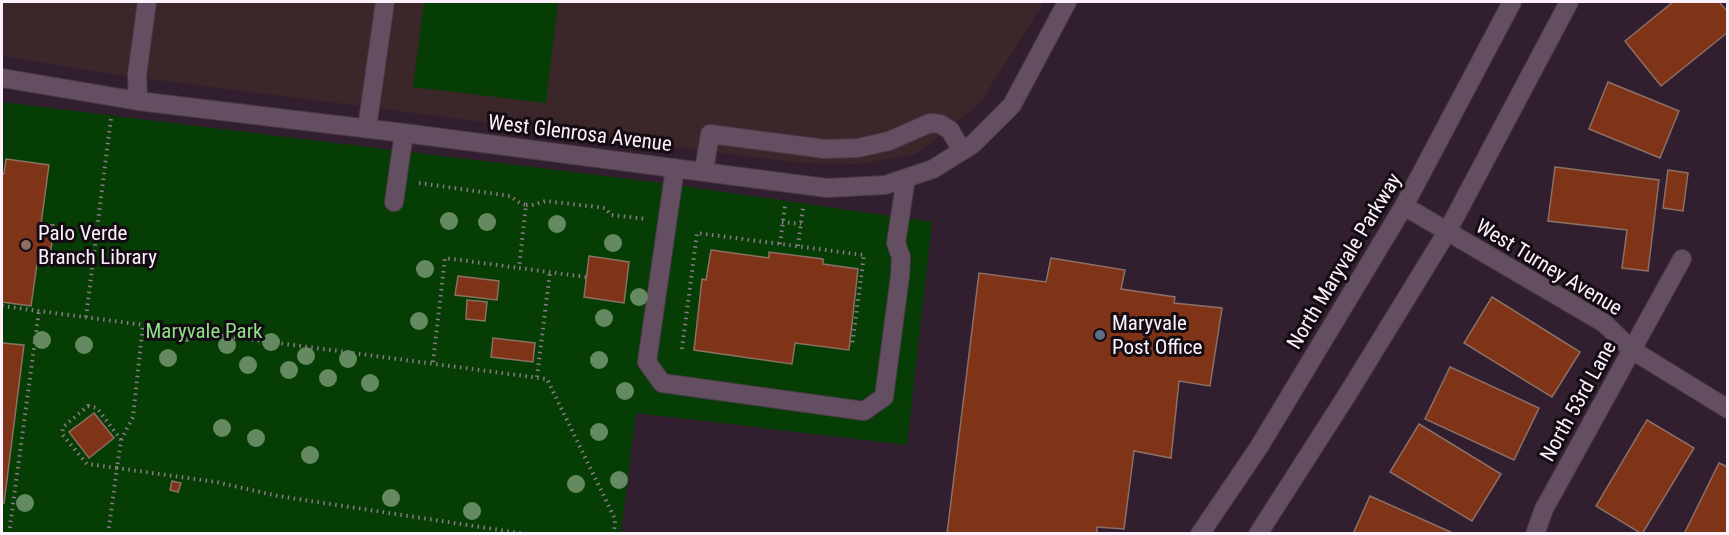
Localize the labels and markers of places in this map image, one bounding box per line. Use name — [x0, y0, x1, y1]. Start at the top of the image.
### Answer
place label: Palo Verde Branch Library — [38, 221, 157, 269]
marker: Palo Verde Branch Library — [19, 238, 33, 252]
place label: Maryvale Post Office — [1112, 311, 1203, 359]
marker: Maryvale Post Office — [1093, 328, 1107, 342]

